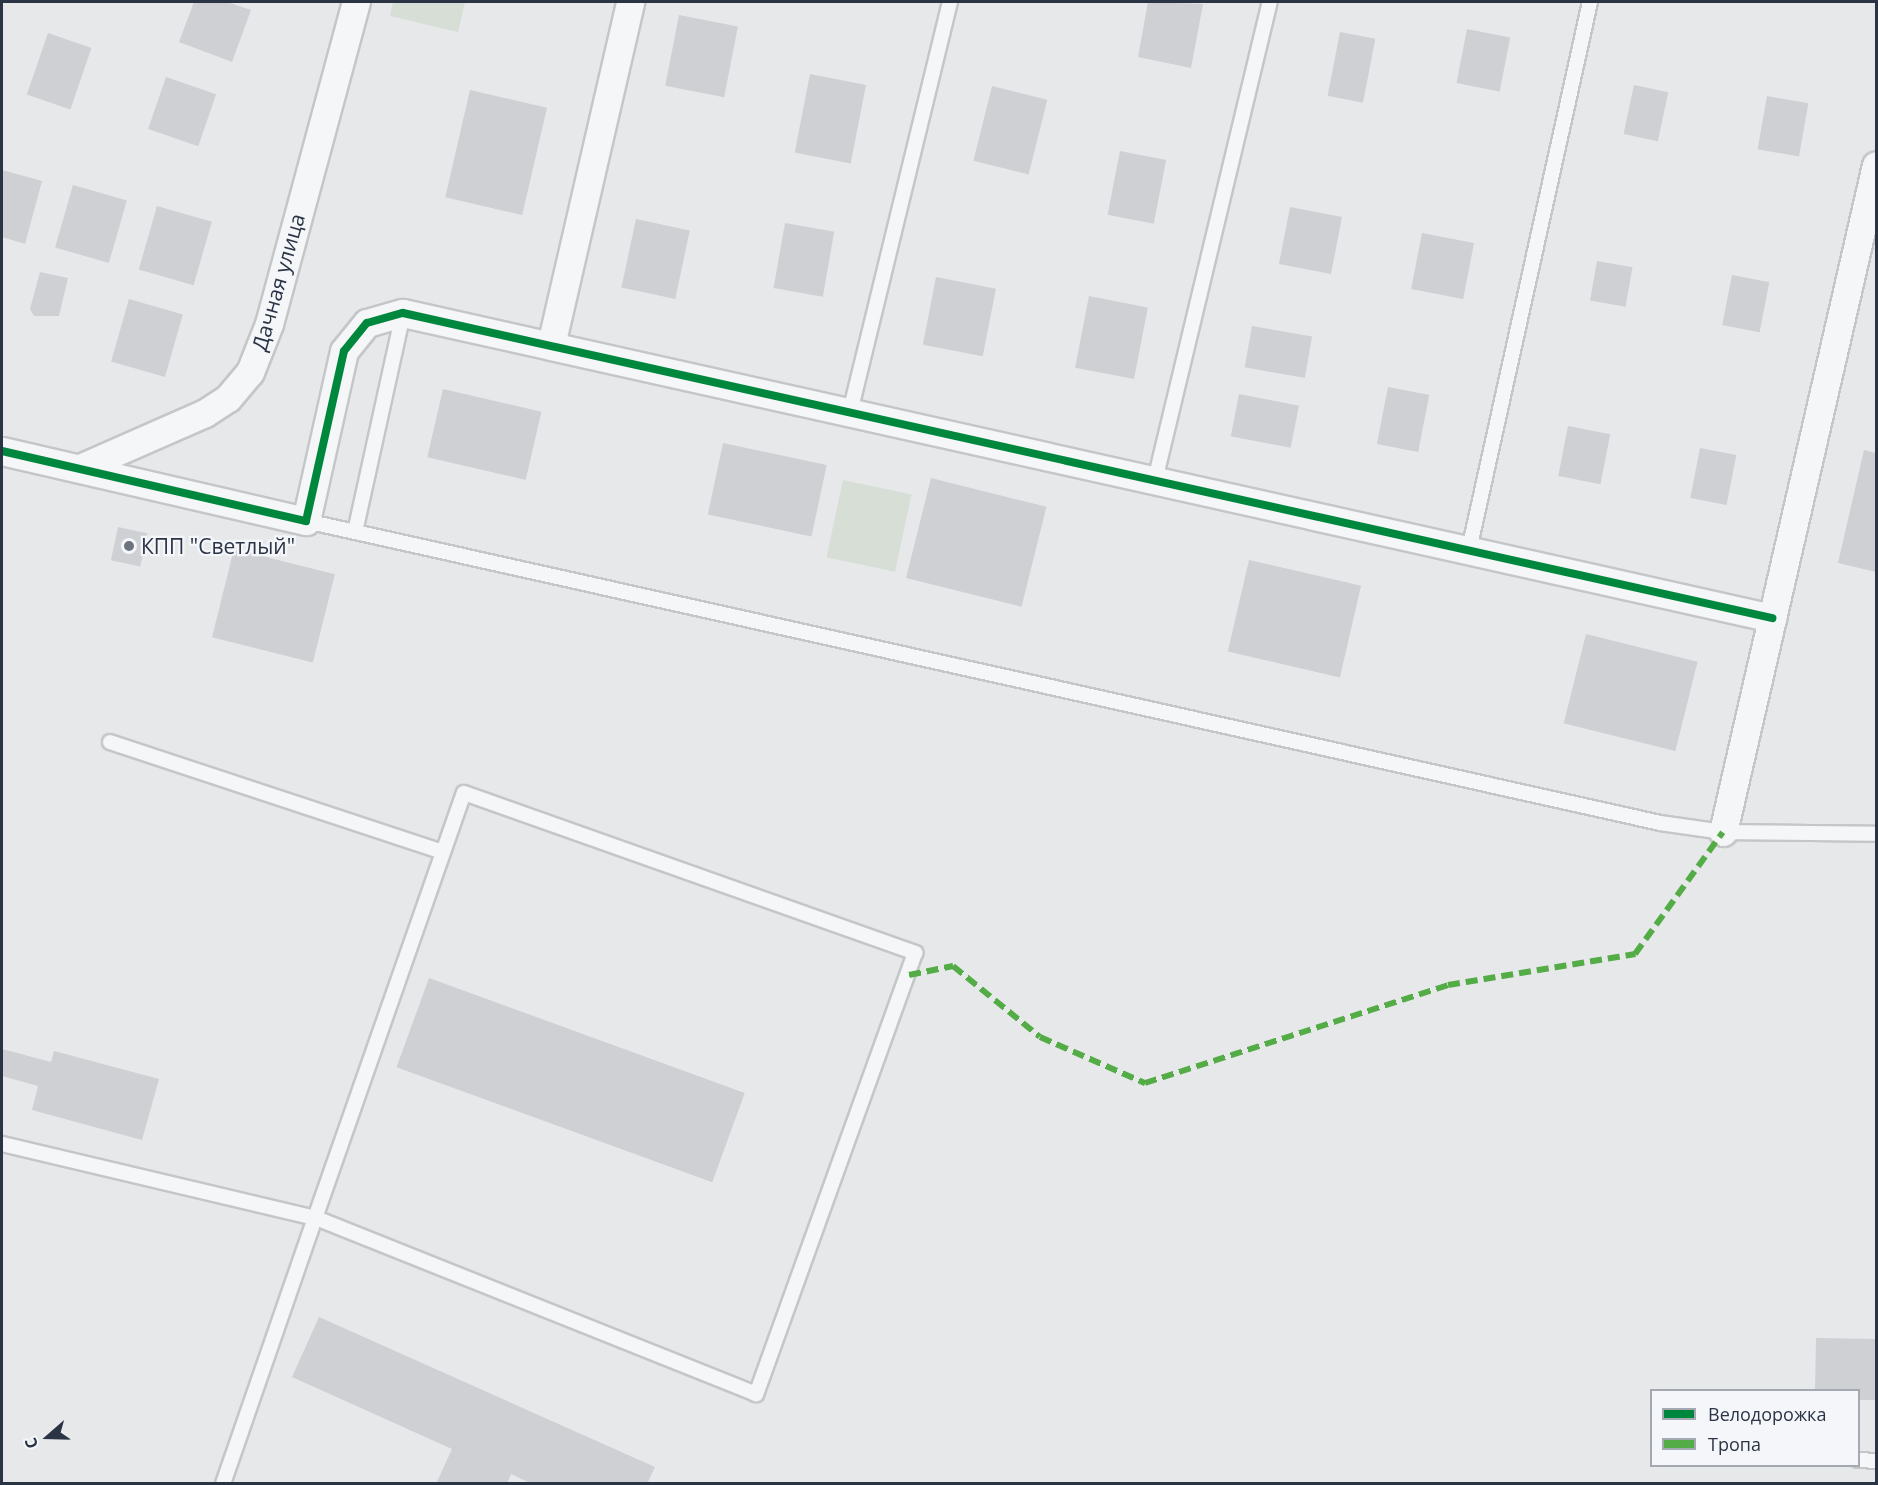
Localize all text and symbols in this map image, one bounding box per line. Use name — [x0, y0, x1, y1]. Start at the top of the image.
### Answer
street label: Дачная улица — [246, 211, 310, 353]
place label: КПП "Светлый" — [141, 533, 295, 559]
marker: КПП "Светлый" — [122, 539, 136, 553]
legend — [1650, 1389, 1860, 1467]
text: Велодорожка — [1708, 1402, 1826, 1426]
north arrow — [18, 1407, 78, 1467]
text: Тропа — [1708, 1432, 1761, 1456]
text: С — [19, 1435, 43, 1452]

